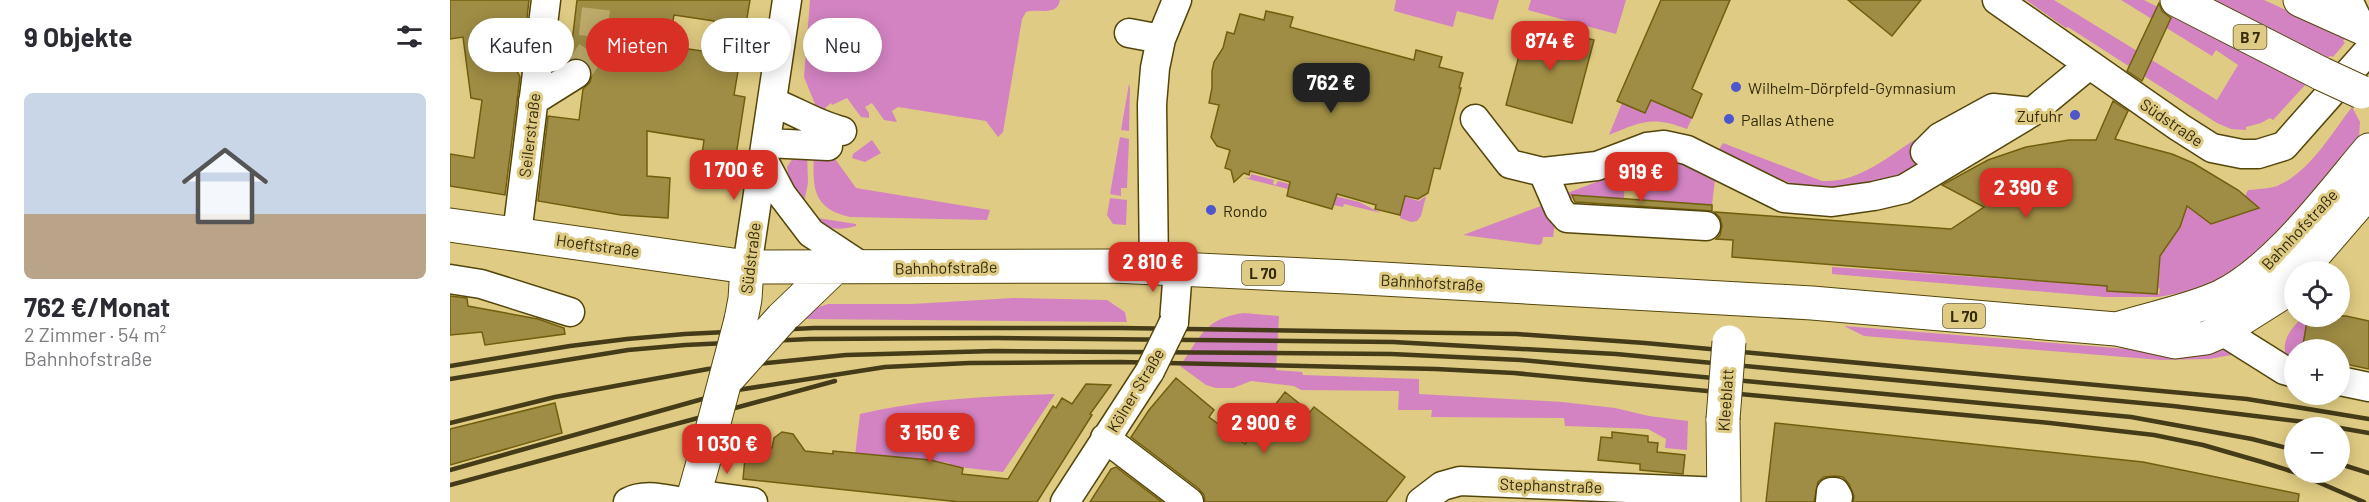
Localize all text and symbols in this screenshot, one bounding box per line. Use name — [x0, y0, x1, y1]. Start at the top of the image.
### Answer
chip: Kaufen — [468, 18, 574, 72]
chip: Mieten — [586, 18, 689, 72]
chip: Filter — [701, 18, 791, 72]
chip: Neu — [803, 18, 882, 72]
icon: filters — [393, 20, 426, 53]
text: 9 Objekte — [24, 21, 132, 52]
pin: 874 € — [1508, 21, 1592, 72]
road number: B 7 — [2234, 25, 2266, 49]
text: 874 € — [1525, 28, 1575, 52]
pin: 762 € — [1289, 63, 1373, 114]
text: 762 € — [1307, 70, 1355, 94]
place label: Wilhelm-Dörpfeld-Gymnasium — [1748, 78, 1956, 97]
marker: Wilhelm-Dörpfeld-Gymnasium — [1729, 80, 1743, 94]
street label: Seilerstraße — [514, 92, 544, 178]
street label: Südstraße — [2137, 94, 2207, 150]
place label: Zufuhr — [2017, 106, 2063, 125]
marker: Zufuhr — [2068, 108, 2082, 122]
place label: Pallas Athene — [1741, 110, 1834, 129]
marker: Pallas Athene — [1722, 112, 1736, 126]
icon: home — [171, 132, 279, 240]
pin: 1 700 € — [679, 150, 789, 201]
pin: 919 € — [1599, 152, 1683, 203]
text: 1 700 € — [704, 157, 764, 181]
text: 919 € — [1619, 159, 1663, 183]
pin: 2 390 € — [1971, 168, 2081, 219]
text: 2 390 € — [1994, 175, 2058, 199]
street label: Bahnhofstraße — [2257, 185, 2341, 273]
place label: Rondo — [1223, 201, 1267, 220]
marker: Rondo — [1204, 203, 1218, 217]
street label: Südstraße — [736, 221, 764, 295]
street label: Hoeftstraße — [555, 230, 641, 260]
pin: 2 810 € — [1098, 242, 1208, 293]
text: 2 810 € — [1123, 249, 1183, 273]
street label: Bahnhofstraße — [894, 257, 998, 277]
road number: L 70 — [1242, 261, 1284, 285]
map controls — [2284, 261, 2350, 483]
button: locate — [2284, 261, 2350, 327]
street label: Bahnhofstraße — [1380, 270, 1484, 294]
text: 762 €/Monat — [24, 291, 170, 322]
road number: L 70 — [1943, 304, 1985, 328]
text: 2 Zimmer · 54 m² — [24, 322, 166, 346]
button: + — [2284, 339, 2350, 405]
street label: Kölner Straße — [1103, 345, 1167, 435]
text: Bahnhofstraße — [24, 346, 153, 370]
street label: Kleeblatt — [1713, 368, 1737, 432]
pin: 2 900 € — [1209, 403, 1319, 454]
text: 2 900 € — [1231, 410, 1297, 434]
pin: 3 150 € — [875, 413, 985, 464]
button: − — [2284, 417, 2350, 483]
text: 3 150 € — [900, 420, 960, 444]
pin: 1 030 € — [672, 424, 782, 475]
text: 1 030 € — [696, 431, 758, 455]
street label: Stephanstraße — [1499, 474, 1603, 496]

